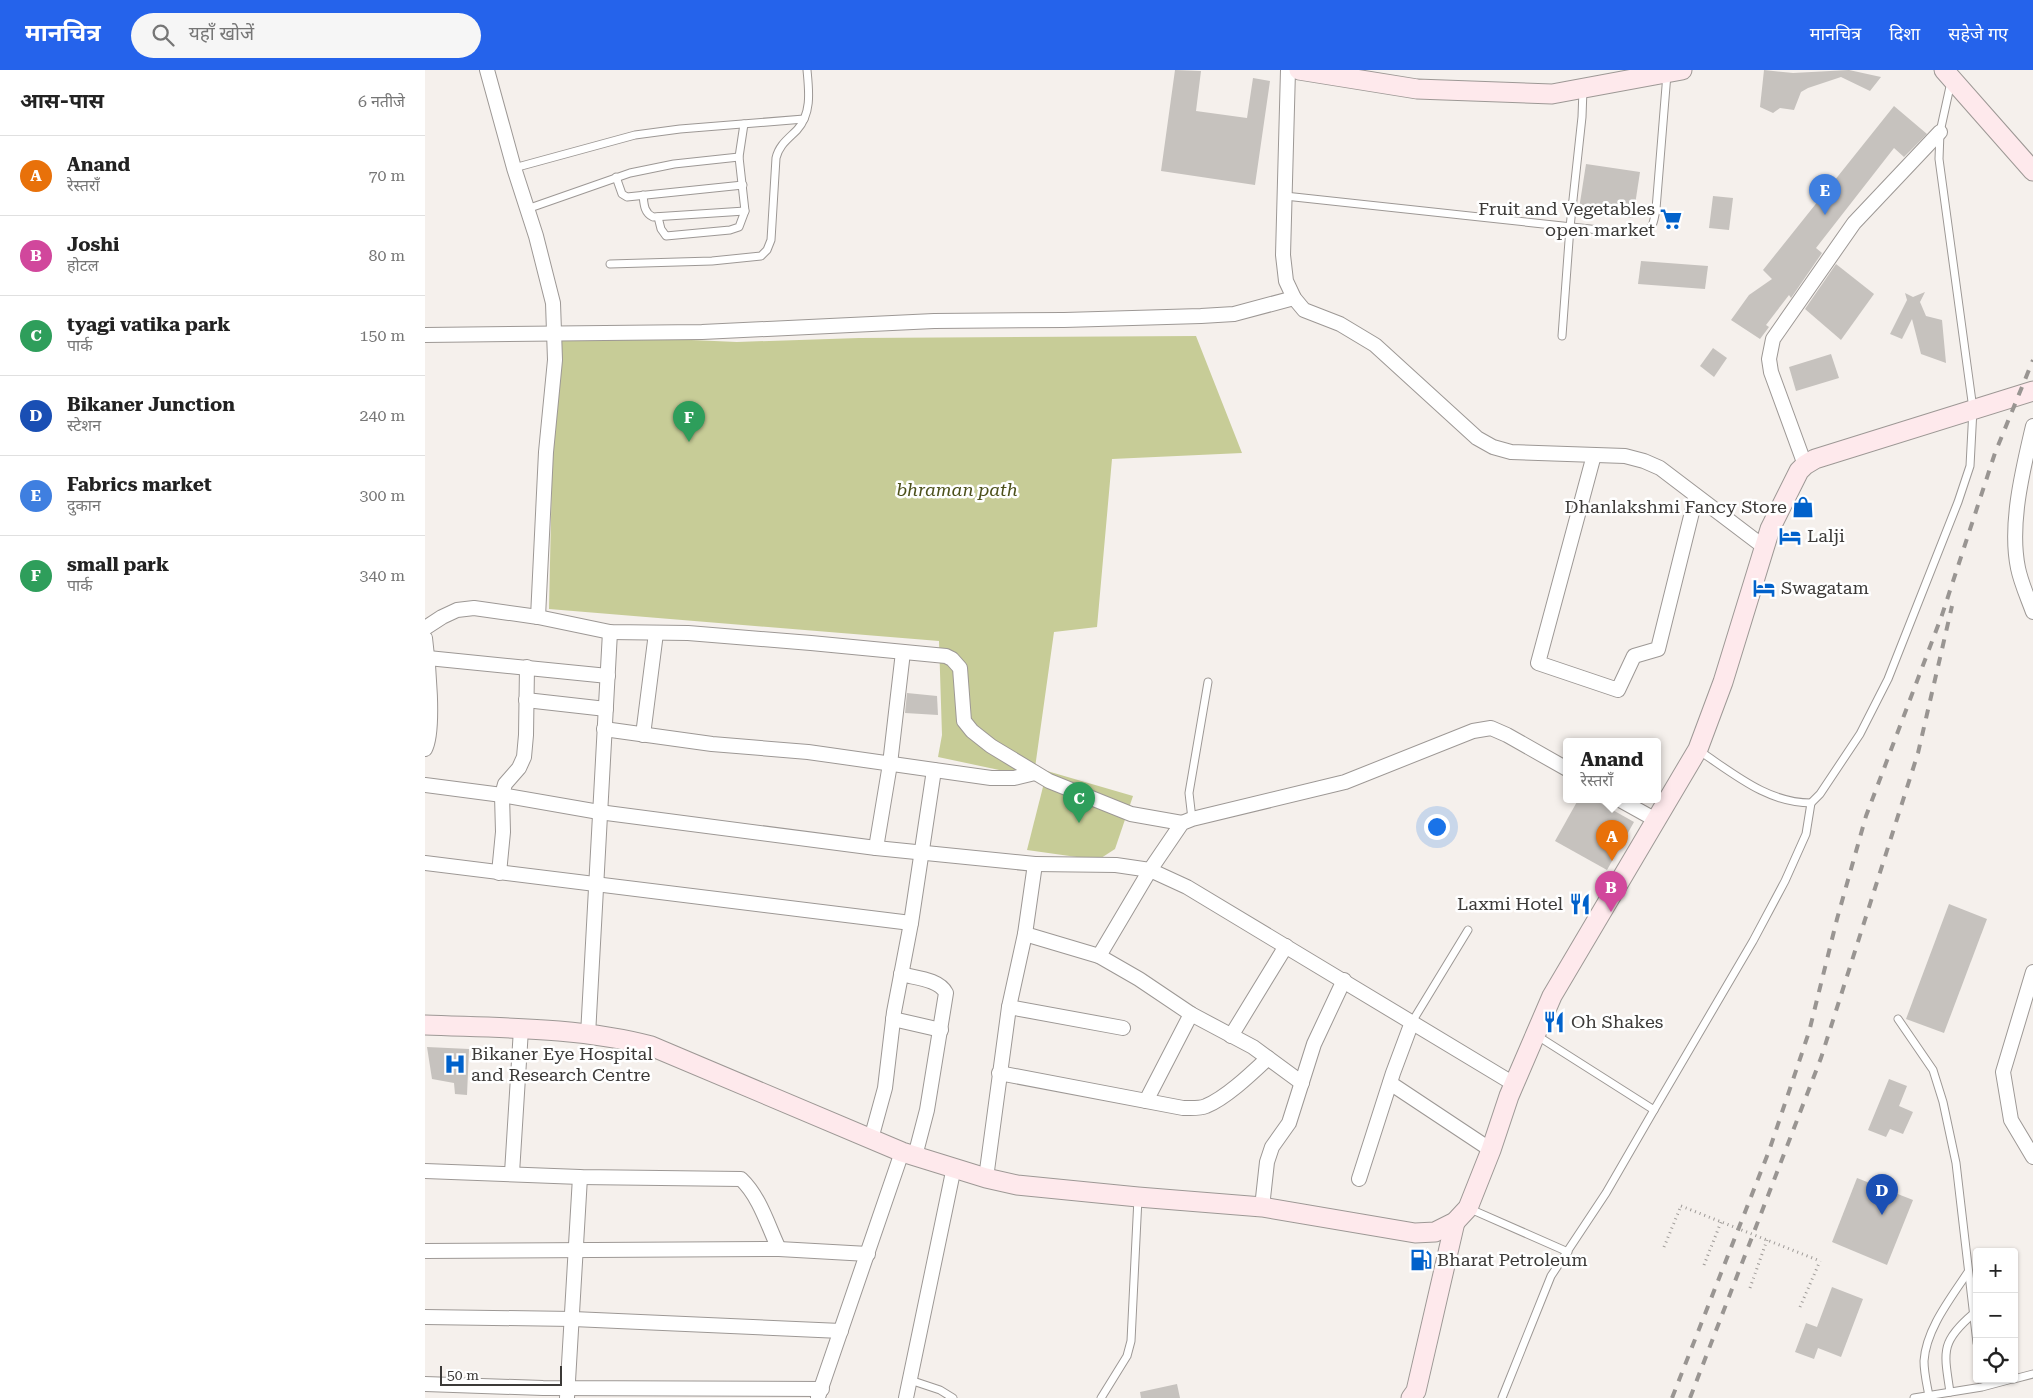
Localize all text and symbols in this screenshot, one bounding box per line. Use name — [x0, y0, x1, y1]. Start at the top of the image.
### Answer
search box — [131, 13, 481, 58]
text: मानचित्र — [25, 19, 101, 47]
icon: search — [149, 21, 177, 49]
text: यहाँ खोजें — [189, 22, 254, 45]
text: मानचित्र — [1810, 23, 1861, 44]
text: दिशा — [1889, 23, 1920, 44]
text: सहेजे गए — [1948, 23, 2008, 44]
text: आस-पास — [20, 89, 104, 113]
text: 6 नतीजे — [358, 92, 405, 111]
text: Anand — [67, 153, 130, 176]
text: A — [30, 166, 42, 185]
text: 70 m — [368, 166, 405, 185]
pin: E — [1809, 174, 1841, 215]
text: रेस्तराँ — [67, 176, 100, 195]
place label: Fruit and Vegetables open market — [1478, 198, 1655, 240]
supermarket icon: Fruit and Vegetables open market — [1658, 206, 1684, 232]
text: Joshi — [67, 233, 119, 256]
text: B — [30, 246, 42, 265]
text: 80 m — [368, 246, 405, 265]
text: होटल — [67, 256, 99, 275]
text: tyagi vatika park — [67, 313, 230, 336]
text: C — [30, 326, 42, 345]
text: 150 m — [359, 326, 405, 345]
text: पार्क — [67, 336, 93, 355]
text: Bikaner Junction — [67, 393, 235, 416]
pin: F — [673, 401, 705, 442]
text: D — [30, 406, 42, 425]
text: 240 m — [359, 406, 405, 425]
text: स्टेशन — [67, 416, 101, 435]
text: Fabrics market — [67, 473, 212, 496]
park label: bhraman path — [896, 479, 1018, 500]
text: E — [31, 486, 41, 505]
text: 300 m — [359, 486, 405, 505]
shop icon: Dhanlakshmi Fancy Store — [1790, 494, 1816, 520]
text: दुकान — [67, 496, 101, 515]
place label: Dhanlakshmi Fancy Store — [1565, 496, 1787, 517]
hotel icon: Lalji — [1777, 523, 1803, 549]
place label: Lalji — [1807, 525, 1845, 546]
text: small park — [67, 553, 169, 576]
text: F — [31, 566, 41, 585]
text: 340 m — [359, 566, 405, 585]
hotel icon: Swagatam — [1751, 575, 1777, 601]
text: पार्क — [67, 576, 93, 595]
place label: Swagatam — [1781, 577, 1869, 598]
popup — [1563, 738, 1661, 803]
text: Anand — [1580, 748, 1644, 771]
text: रेस्तराँ — [1580, 771, 1613, 790]
pin: C — [1063, 782, 1095, 823]
your location — [1424, 814, 1450, 840]
pin: A — [1596, 820, 1628, 861]
pin: B — [1595, 871, 1627, 912]
restaurant icon: Laxmi Hotel — [1567, 891, 1593, 917]
place label: Laxmi Hotel — [1457, 893, 1563, 914]
restaurant icon: Oh Shakes — [1541, 1009, 1567, 1035]
place label: Oh Shakes — [1571, 1011, 1663, 1032]
place label: Bikaner Eye Hospital and Research Centre — [471, 1043, 653, 1085]
hospital icon: Bikaner Eye Hospital and Research Centre — [442, 1051, 468, 1077]
pin: D — [1866, 1174, 1898, 1215]
fuel station icon: Bharat Petroleum — [1408, 1247, 1434, 1273]
map controls — [1973, 1248, 2018, 1383]
button: + — [1973, 1248, 2018, 1293]
place label: Bharat Petroleum — [1437, 1249, 1588, 1270]
button: − — [1973, 1293, 2018, 1338]
button: locate — [1973, 1338, 2018, 1383]
scale bar — [440, 1363, 563, 1386]
text: 50 m — [447, 1367, 479, 1383]

